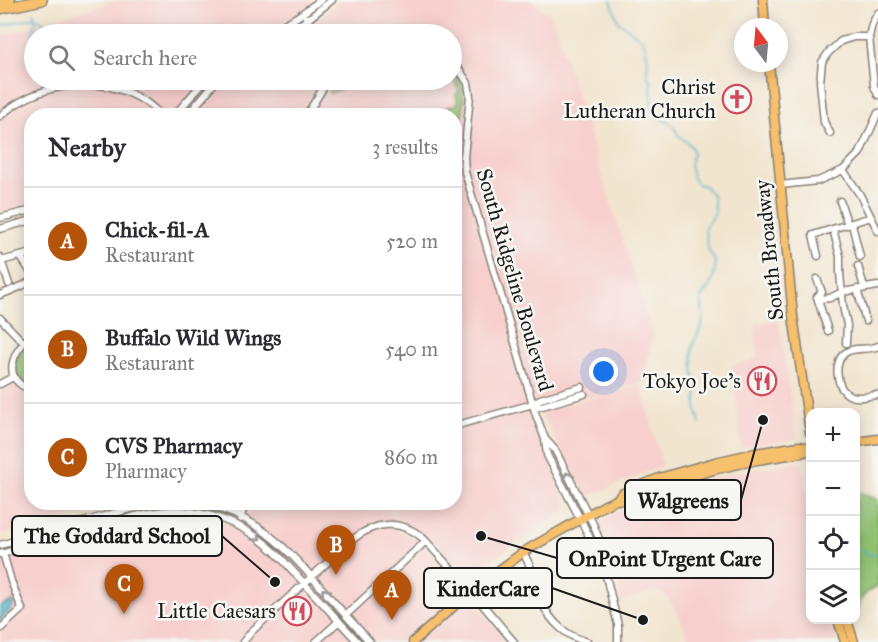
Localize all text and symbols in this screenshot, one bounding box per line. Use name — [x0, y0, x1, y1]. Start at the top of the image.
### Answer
north arrow — [734, 18, 788, 72]
search box — [24, 24, 462, 90]
icon: search — [45, 41, 78, 74]
text: Search here — [93, 44, 197, 71]
place label: Christ Lutheran Church — [564, 74, 717, 124]
church icon: Christ Lutheran Church — [721, 83, 753, 115]
text: Nearby — [48, 131, 126, 163]
text: 3 results — [372, 135, 438, 159]
street label: South Ridgeline Boulevard — [471, 166, 559, 395]
street label: South Broadway — [749, 177, 789, 322]
text: Chick-fil-A — [105, 216, 209, 243]
text: A — [61, 229, 74, 253]
text: 520 m — [386, 229, 438, 253]
text: Restaurant — [105, 243, 195, 267]
text: Buffalo Wild Wings — [105, 324, 281, 351]
text: B — [61, 337, 74, 361]
text: 540 m — [385, 337, 438, 361]
text: Restaurant — [105, 351, 195, 375]
your location — [589, 357, 618, 386]
restaurant icon: Tokyo Joe's — [746, 365, 778, 397]
place label: Tokyo Joe's — [643, 368, 741, 394]
map controls — [806, 408, 860, 624]
button: + — [806, 408, 860, 462]
text: CVS Pharmacy — [105, 432, 242, 459]
text: C — [61, 445, 74, 469]
text: 860 m — [384, 445, 438, 469]
text: Pharmacy — [105, 459, 187, 483]
button: − — [806, 462, 860, 516]
one-way arrow — [564, 471, 575, 482]
callout: Walgreens — [625, 480, 741, 520]
text: Walgreens — [637, 487, 729, 514]
callout: The Goddard School — [12, 516, 222, 556]
button: locate — [806, 516, 860, 570]
text: The Goddard School — [23, 522, 211, 549]
pin: B — [316, 526, 356, 575]
one-way arrow — [251, 530, 262, 541]
callout: OnPoint Urgent Care — [557, 538, 773, 578]
text: OnPoint Urgent Care — [569, 545, 761, 572]
pin: C — [104, 564, 144, 614]
callout: KinderCare — [424, 568, 552, 608]
pin: A — [372, 570, 412, 620]
button: layers — [806, 570, 860, 624]
text: KinderCare — [436, 575, 540, 602]
one-way arrow — [321, 588, 332, 599]
restaurant icon: Little Caesars — [281, 595, 313, 627]
place label: Little Caesars — [157, 598, 276, 624]

